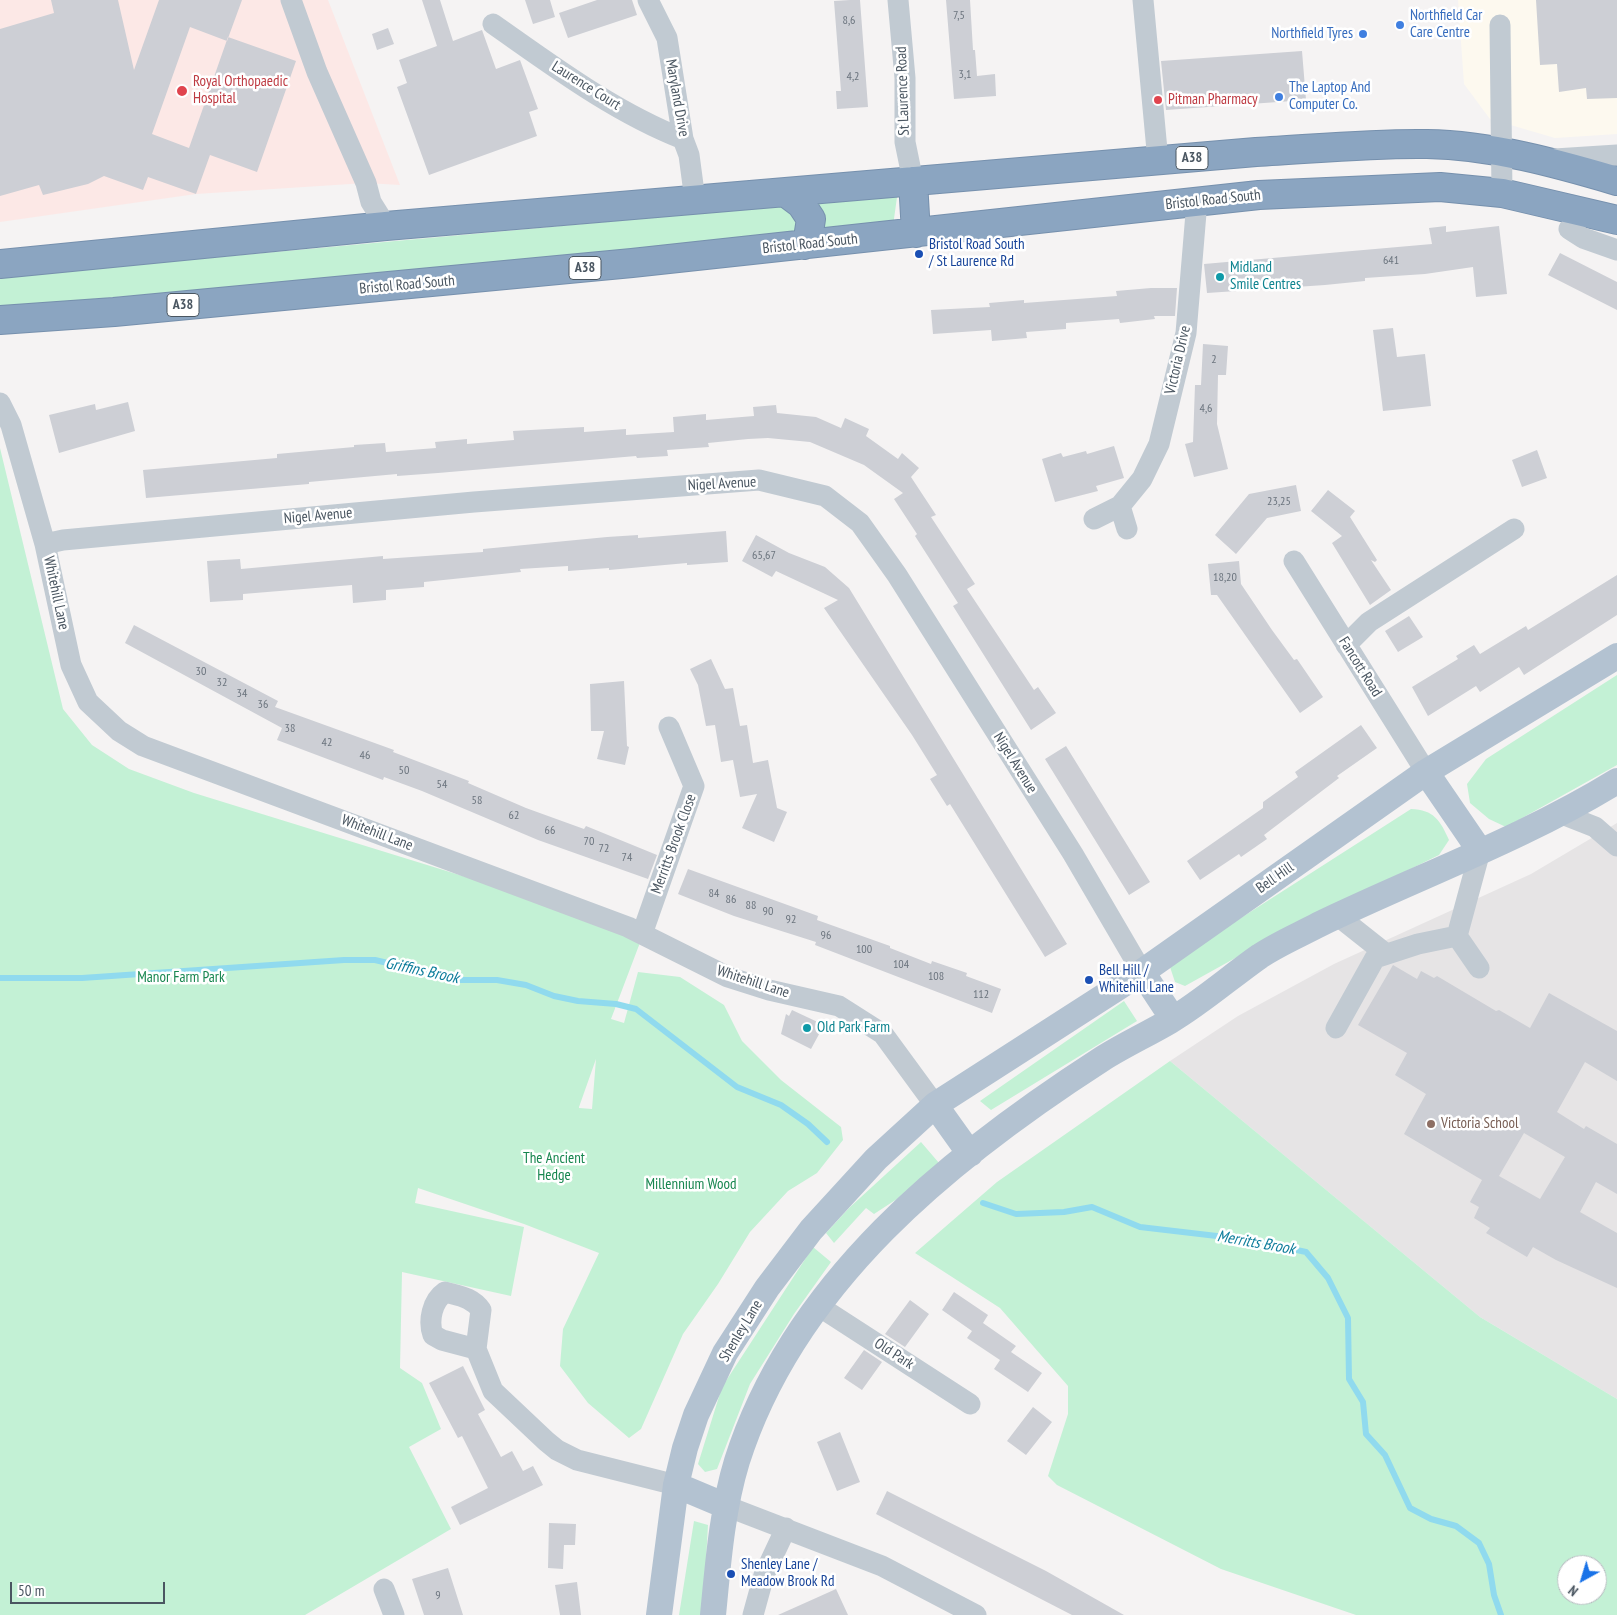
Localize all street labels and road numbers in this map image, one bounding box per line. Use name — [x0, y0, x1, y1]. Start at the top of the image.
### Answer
street label: St Laurence Road — [892, 46, 914, 136]
street label: Laurence Court — [548, 58, 624, 114]
street label: Maryland Drive — [661, 58, 693, 138]
road number: A38 — [1176, 146, 1208, 170]
street label: Bristol Road South — [1165, 186, 1261, 214]
street label: Bristol Road South — [762, 230, 858, 258]
road number: A38 — [569, 256, 601, 280]
street label: Bristol Road South — [359, 272, 455, 298]
road number: A38 — [167, 294, 199, 316]
street label: Victoria Drive — [1161, 324, 1195, 396]
street label: Nigel Avenue — [687, 473, 757, 495]
street label: Nigel Avenue — [283, 504, 353, 528]
street label: Whitehill Lane — [39, 554, 73, 632]
street label: Fancott Road — [1335, 634, 1385, 700]
street label: Nigel Avenue — [989, 729, 1041, 797]
street label: Merritts Brook Close — [648, 792, 700, 896]
street label: Whitehill Lane — [339, 811, 415, 855]
street label: Bell Hill — [1253, 859, 1297, 897]
street label: Whitehill Lane — [715, 962, 791, 1002]
street label: Shenley Lane — [716, 1297, 766, 1365]
street label: Old Park — [871, 1335, 917, 1373]

